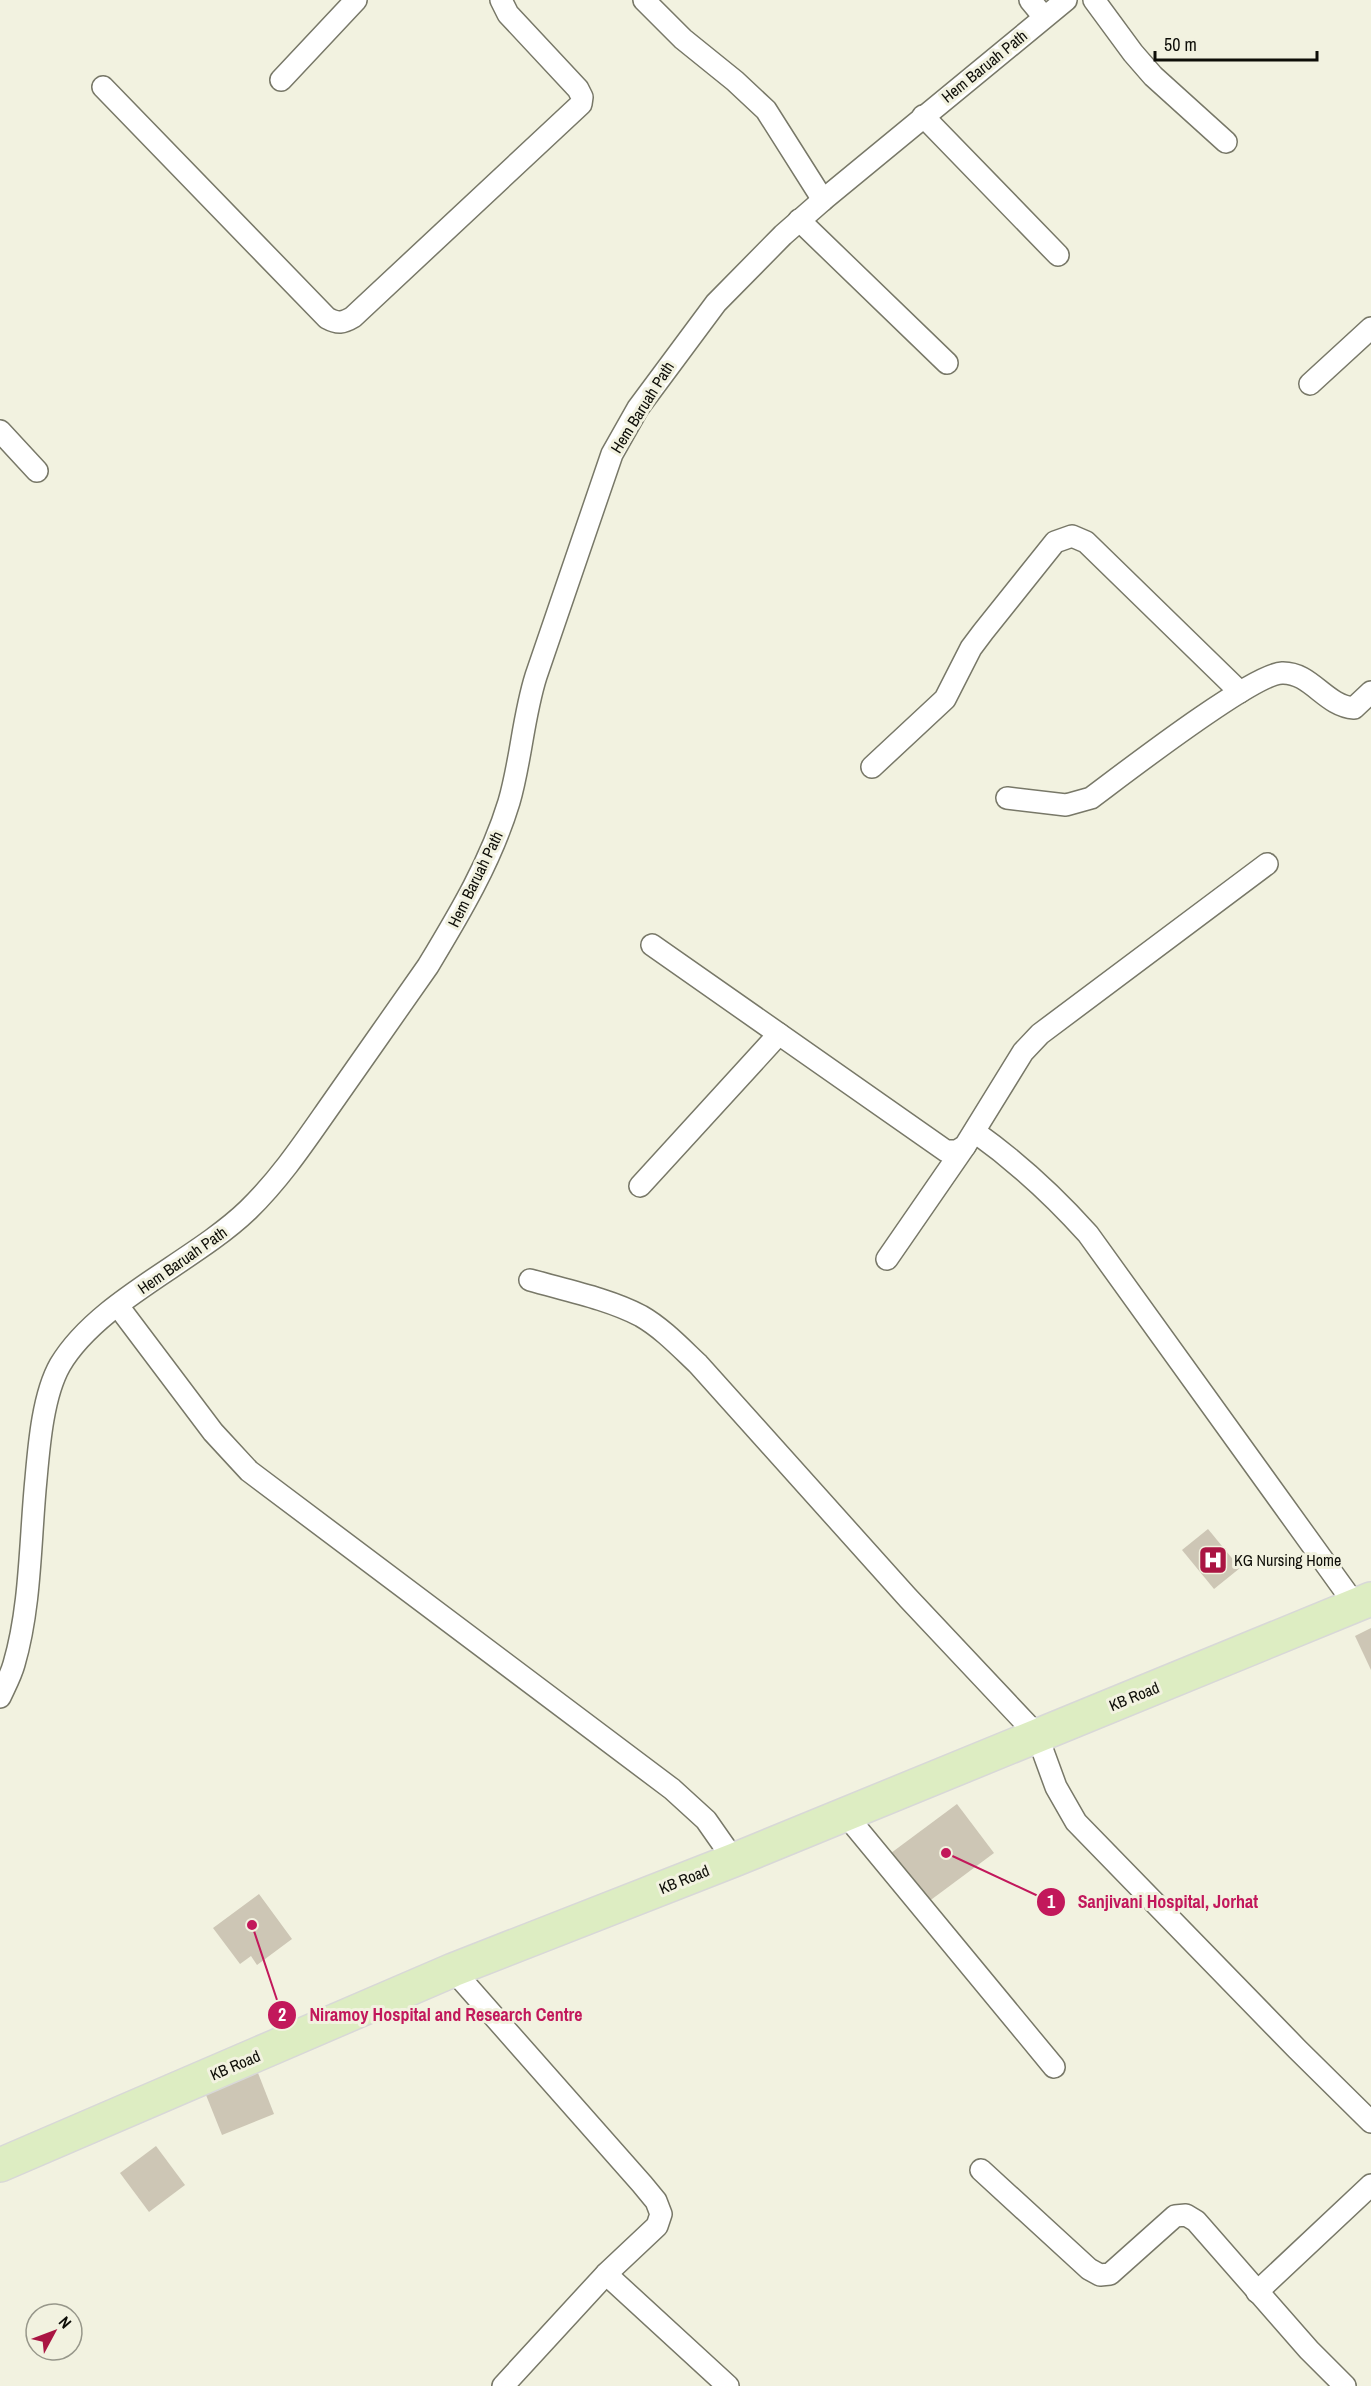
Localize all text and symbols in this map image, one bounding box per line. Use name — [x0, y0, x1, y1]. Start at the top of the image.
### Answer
scale bar — [1155, 24, 1317, 62]
street label: Hem Baruah Path — [937, 25, 1031, 107]
text: 50 m — [1164, 32, 1197, 57]
street label: Hem Baruah Path — [605, 357, 679, 457]
street label: Hem Baruah Path — [442, 827, 508, 931]
street label: Hem Baruah Path — [133, 1221, 231, 1299]
hospital icon: KG Nursing Home — [1197, 1544, 1229, 1576]
place label: KG Nursing Home — [1234, 1549, 1341, 1571]
street label: KB Road — [1106, 1676, 1162, 1716]
street label: KB Road — [656, 1859, 712, 1899]
callout: Sanjivani Hospital, Jorhat — [1036, 1884, 1271, 1920]
text: 1 — [1047, 1889, 1056, 1914]
text: Sanjivani Hospital, Jorhat — [1078, 1889, 1258, 1914]
callout: Niramoy Hospital and Research Centre — [267, 1997, 594, 2033]
text: 2 — [278, 2002, 286, 2027]
text: Niramoy Hospital and Research Centre — [309, 2002, 583, 2027]
street label: KB Road — [207, 2045, 263, 2085]
north arrow — [24, 2302, 84, 2362]
text: N — [54, 2311, 77, 2333]

